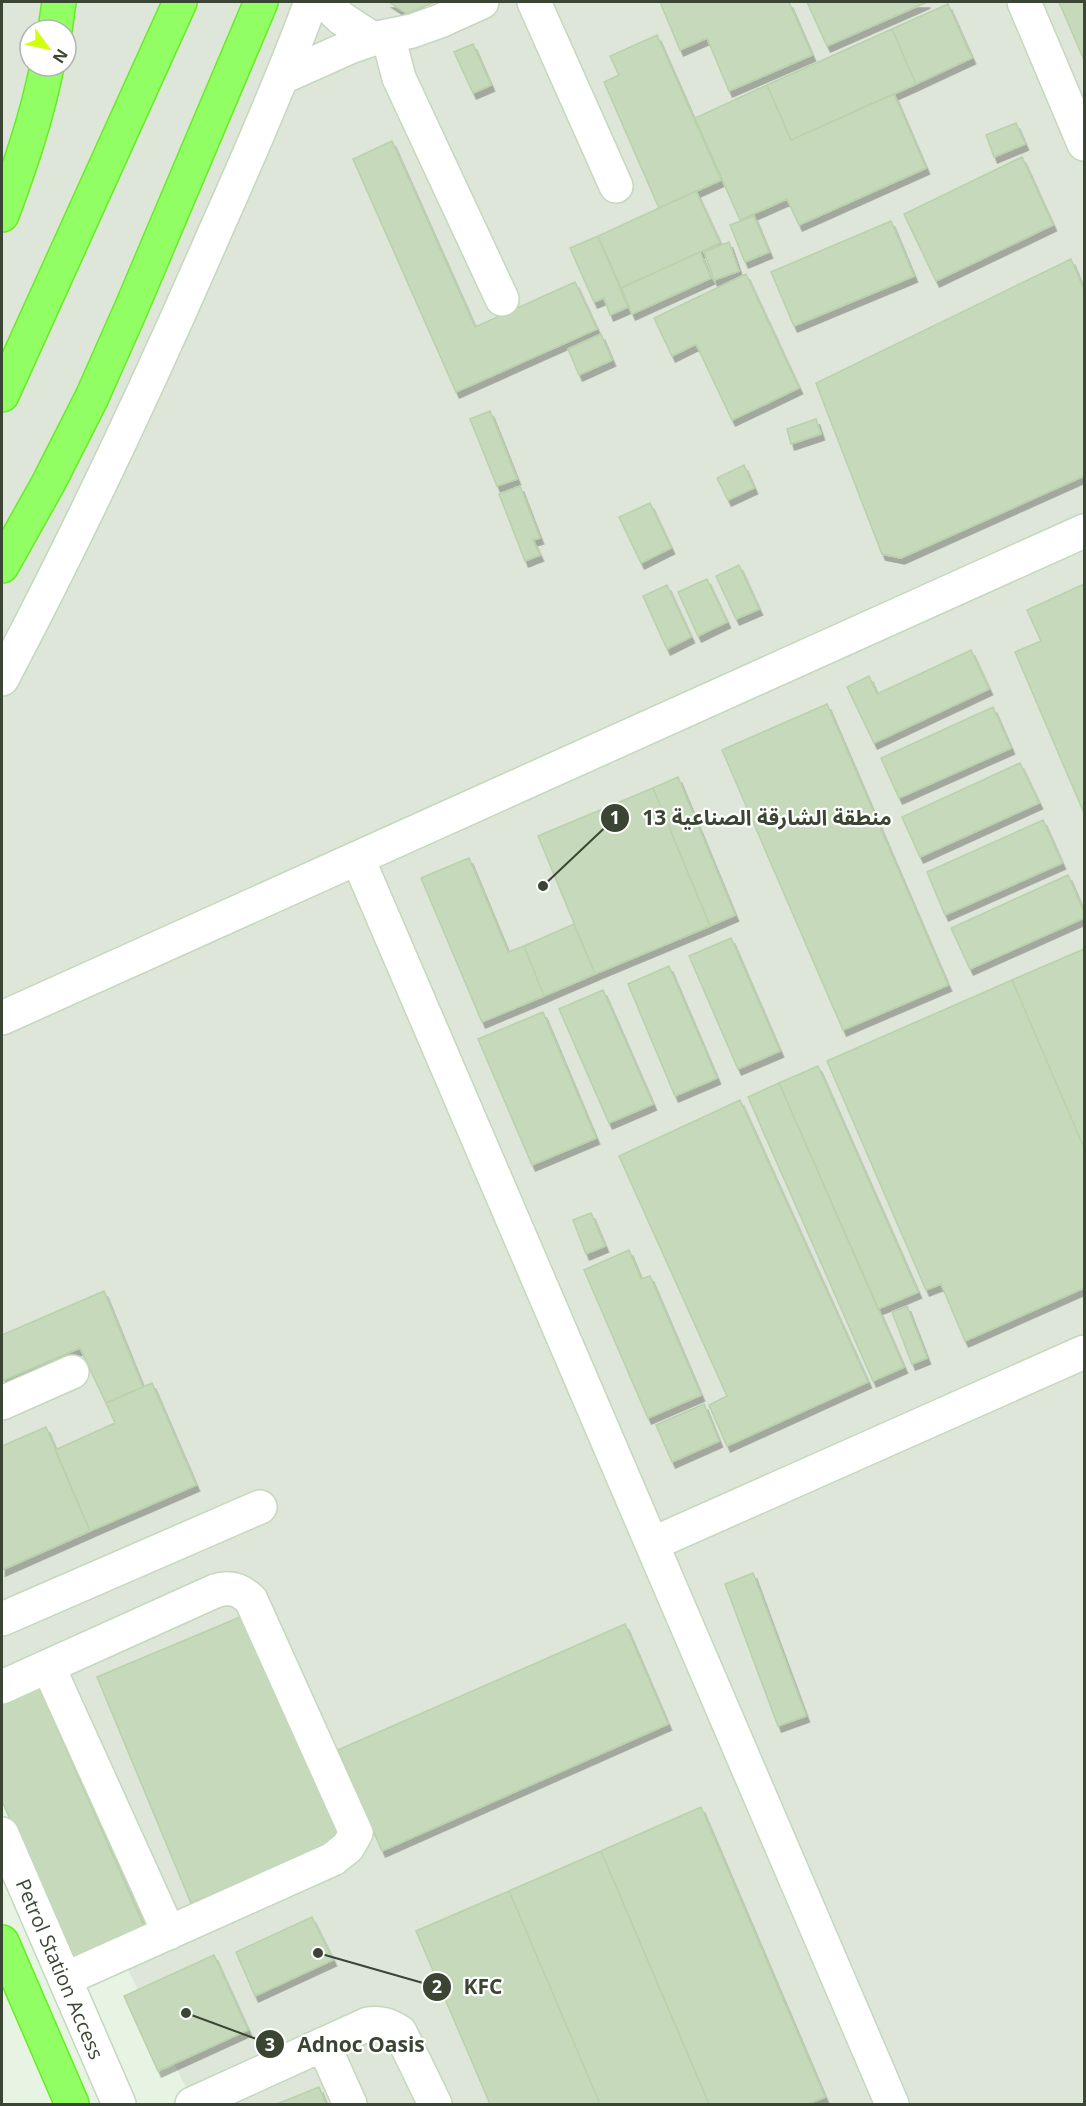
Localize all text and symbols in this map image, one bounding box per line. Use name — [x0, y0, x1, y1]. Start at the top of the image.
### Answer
north arrow — [18, 18, 78, 78]
text: N — [48, 45, 73, 68]
callout: منطقة الشارقة الصناعية 13 — [600, 798, 904, 837]
text: منطقة الشارقة الصناعية 13 — [642, 803, 892, 831]
text: 1 — [610, 805, 620, 829]
street label: Petrol Station Access — [10, 1875, 110, 2063]
callout: KFC — [422, 1967, 514, 2006]
text: KFC — [464, 1972, 502, 2000]
text: 2 — [432, 1974, 442, 1998]
callout: Adnoc Oasis — [255, 2025, 437, 2064]
text: Adnoc Oasis — [297, 2030, 425, 2058]
text: 3 — [265, 2032, 275, 2056]

